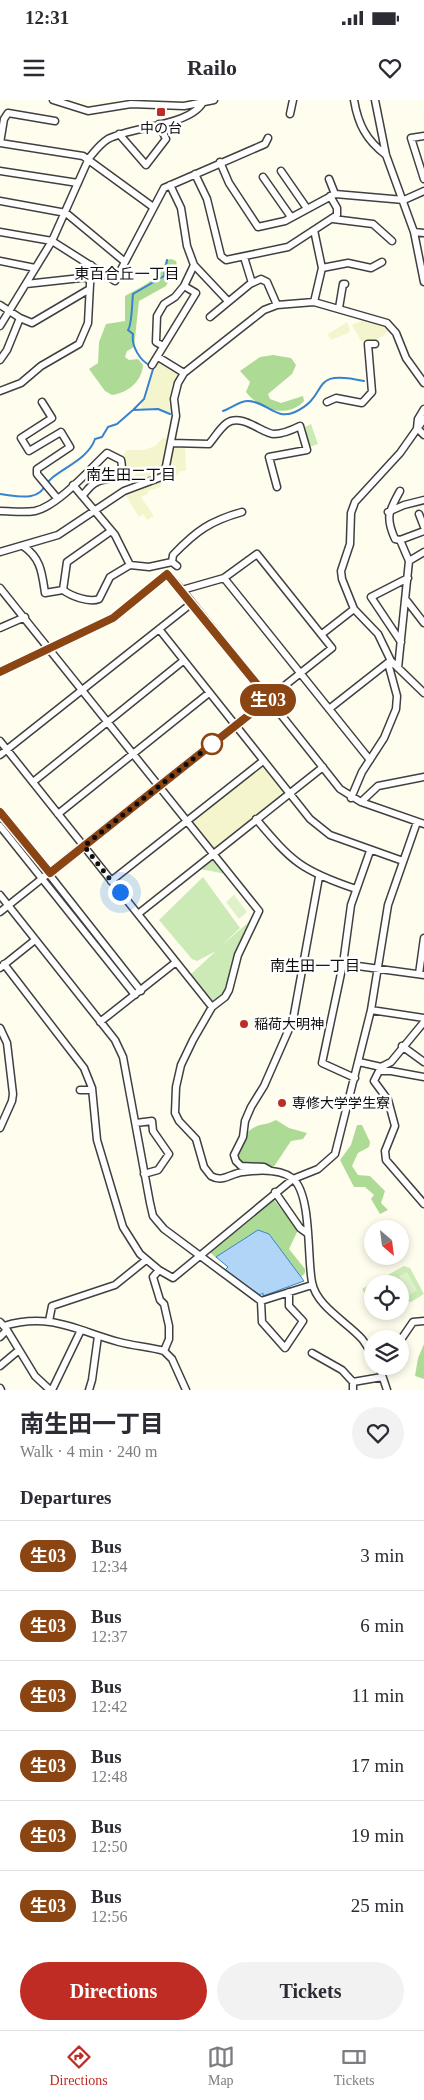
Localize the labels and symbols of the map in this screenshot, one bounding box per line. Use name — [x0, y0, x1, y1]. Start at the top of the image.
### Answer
marker: 中の台 — [155, 106, 167, 118]
place label: 中の台 — [140, 120, 182, 136]
district label: 東百合丘一丁目 — [74, 266, 180, 282]
district label: 南生田二丁目 — [86, 467, 176, 483]
line badge: 生03 — [239, 684, 297, 716]
unlabelled marker — [201, 733, 223, 755]
your location — [108, 880, 133, 905]
district label: 南生田一丁目 — [270, 958, 360, 974]
place label: 稲荷大明神 — [254, 1017, 324, 1032]
marker: 稲荷大明神 — [238, 1018, 250, 1030]
place label: 専修大学学生寮 — [292, 1096, 390, 1111]
marker: 専修大学学生寮 — [276, 1097, 288, 1109]
north arrow — [364, 1220, 409, 1265]

